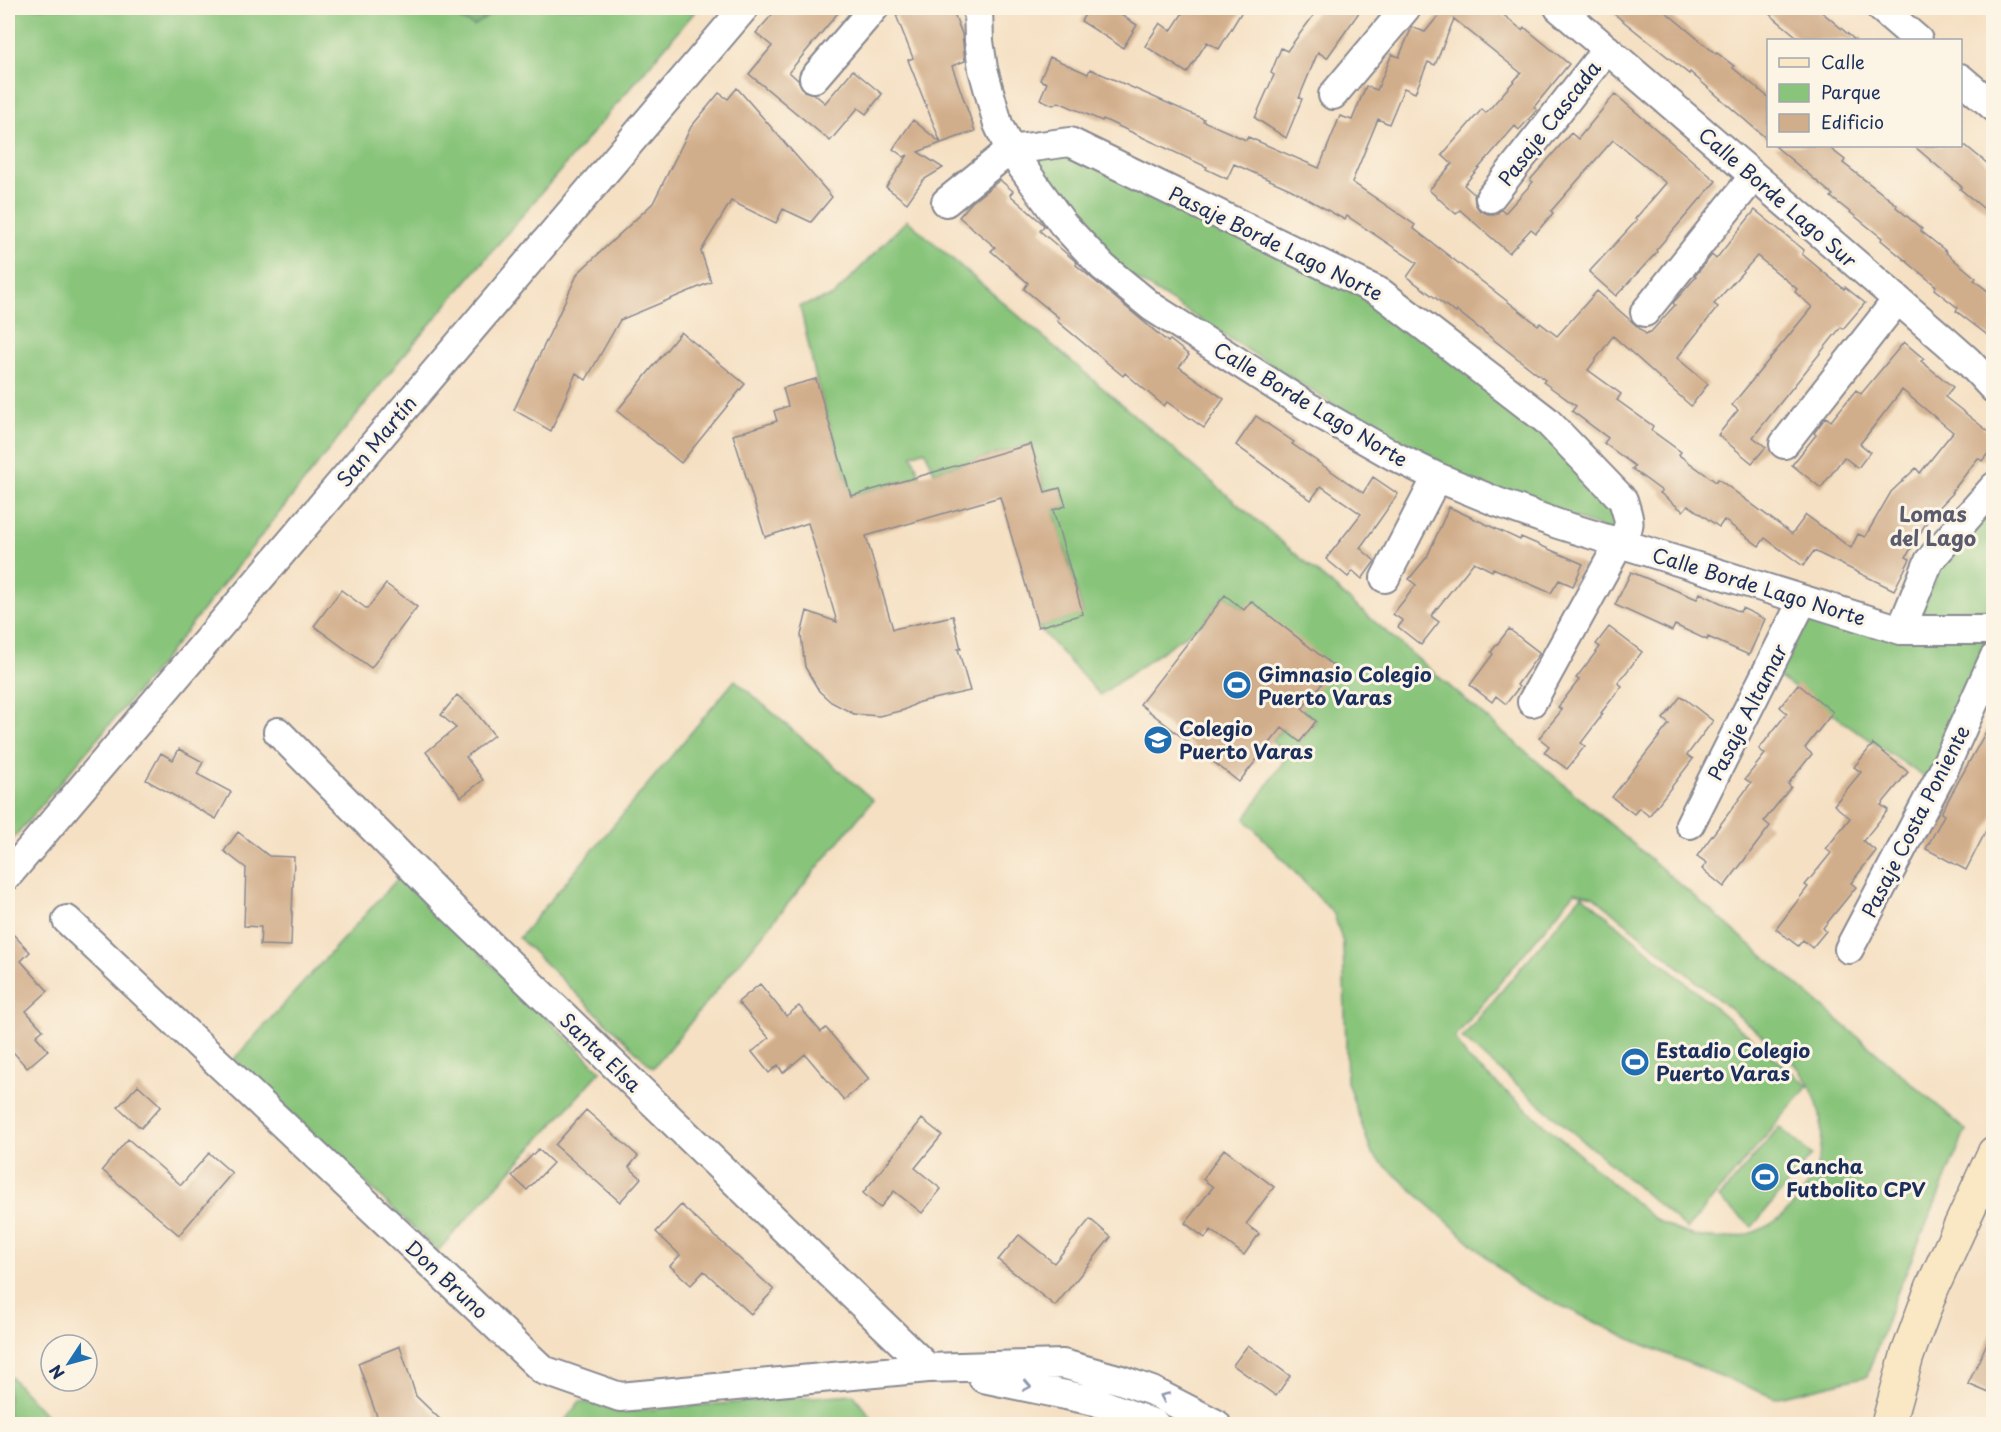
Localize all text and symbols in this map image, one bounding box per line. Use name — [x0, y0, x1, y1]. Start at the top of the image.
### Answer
legend — [1767, 39, 1962, 147]
text: Calle — [1821, 48, 1865, 75]
street label: Pasaje Cascada — [1490, 54, 1608, 192]
text: Parque — [1821, 78, 1881, 105]
text: Edificio — [1821, 108, 1884, 135]
street label: Calle Borde Lago Sur — [1692, 120, 1864, 275]
street label: Pasaje Borde Lago Norte — [1164, 178, 1388, 308]
street label: Calle Borde Lago Norte — [1208, 334, 1414, 474]
street label: San Martín — [329, 389, 423, 493]
district label: Lomas del Lago — [1890, 497, 1976, 553]
street label: Calle Borde Lago Norte — [1649, 539, 1869, 633]
street label: Pasaje Altamar — [1700, 638, 1794, 786]
place label: Gimnasio Colegio Puerto Varas — [1258, 659, 1432, 712]
sports icon: Gimnasio Colegio Puerto Varas — [1221, 669, 1253, 701]
place label: Colegio Puerto Varas — [1179, 713, 1313, 766]
street label: Pasaje Costa Poniente — [1853, 719, 1977, 922]
school or university icon: Colegio Puerto Varas — [1142, 724, 1174, 756]
street label: Santa Elsa — [553, 1005, 649, 1099]
place label: Estadio Colegio Puerto Varas — [1656, 1035, 1810, 1088]
sports icon: Estadio Colegio Puerto Varas — [1619, 1046, 1651, 1078]
place label: Cancha Futbolito CPV — [1786, 1151, 1926, 1204]
sports icon: Cancha Futbolito CPV — [1749, 1161, 1781, 1193]
street label: Don Bruno — [399, 1232, 495, 1326]
north arrow — [39, 1333, 99, 1393]
text: N — [43, 1360, 69, 1385]
one-way arrow — [1021, 1379, 1031, 1392]
one-way arrow — [1160, 1392, 1171, 1404]

